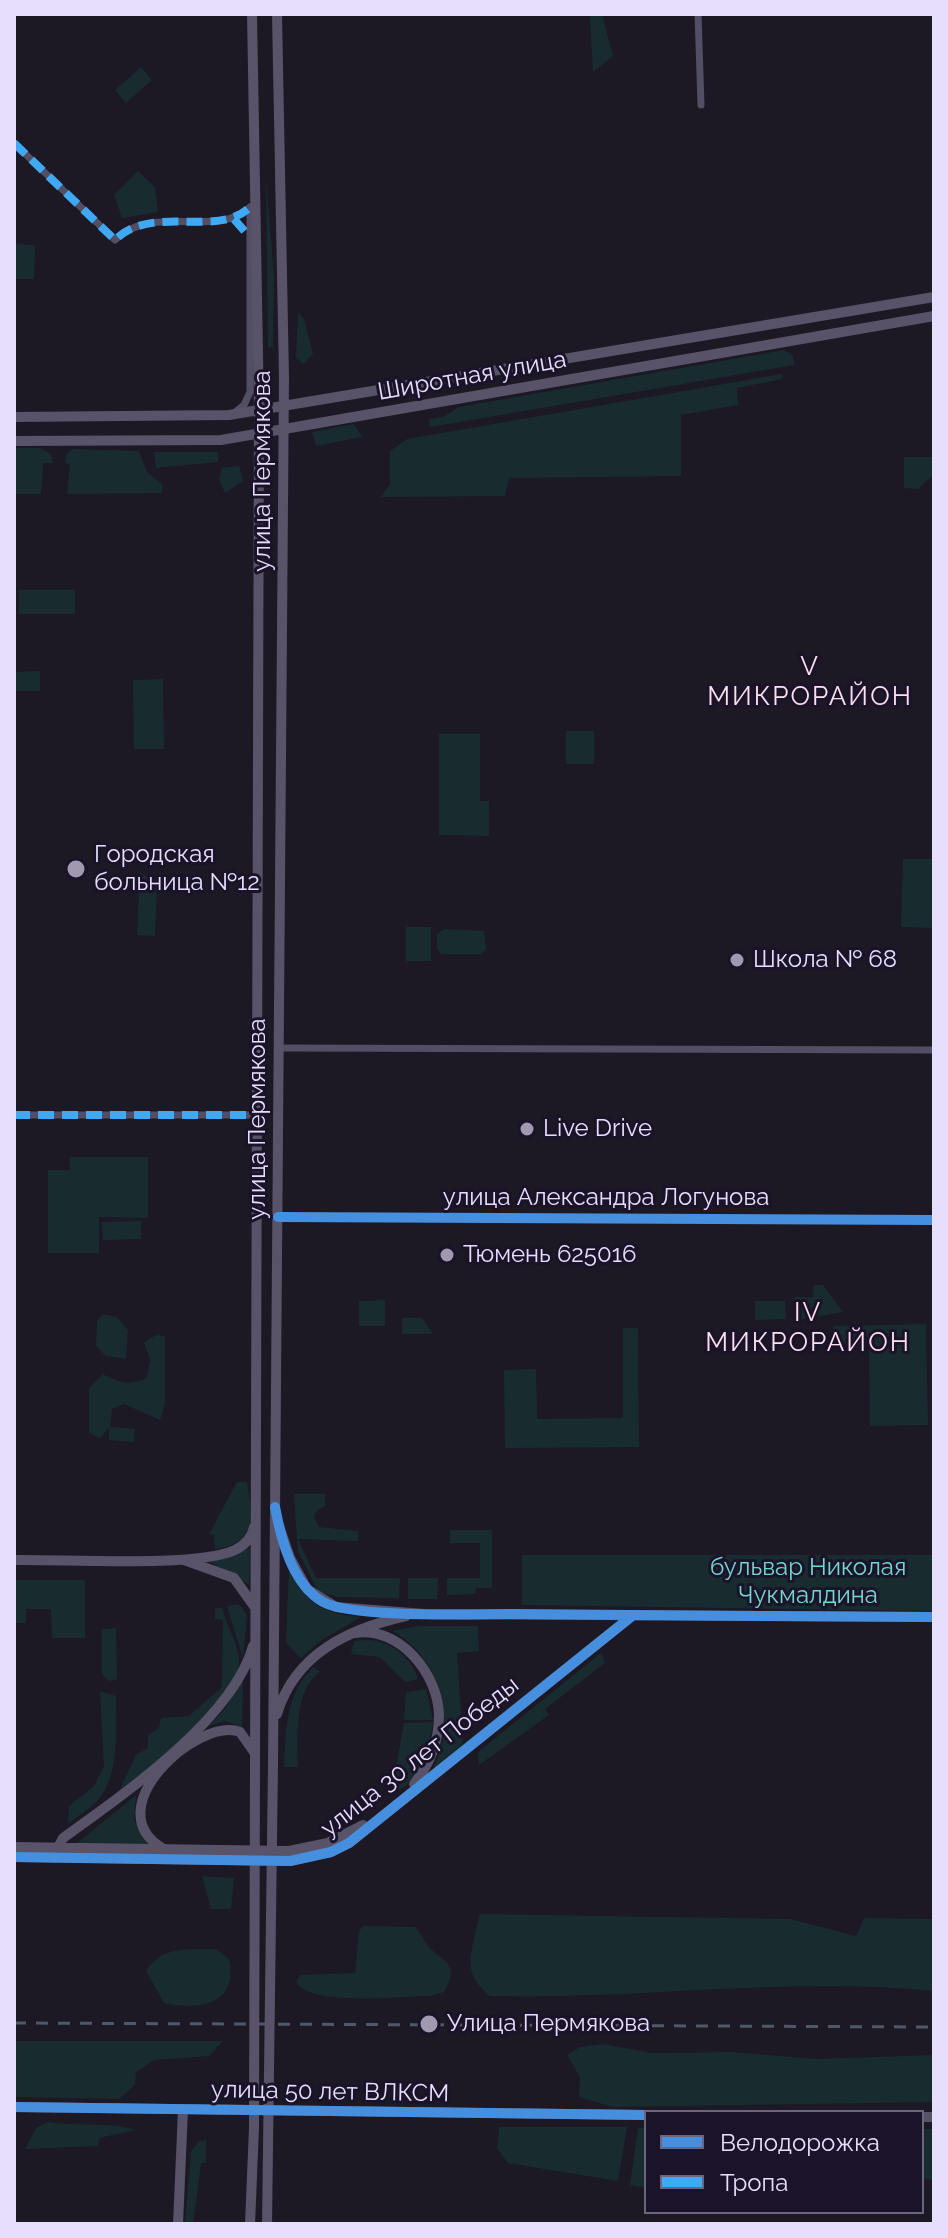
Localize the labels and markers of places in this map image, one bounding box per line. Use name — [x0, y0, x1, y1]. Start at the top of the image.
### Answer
place label: Городская больница №12 — [94, 841, 260, 897]
marker: Городская больница №12 — [65, 858, 87, 880]
place label: Школа № 68 — [753, 946, 897, 974]
marker: Школа № 68 — [728, 951, 746, 969]
place label: Live Drive — [543, 1115, 652, 1143]
marker: Live Drive — [518, 1120, 536, 1138]
place label: Тюмень 625016 — [463, 1241, 636, 1269]
marker: Тюмень 625016 — [438, 1246, 456, 1264]
place label: Улица Пермякова — [447, 2010, 650, 2038]
marker: Улица Пермякова — [418, 2013, 440, 2035]

